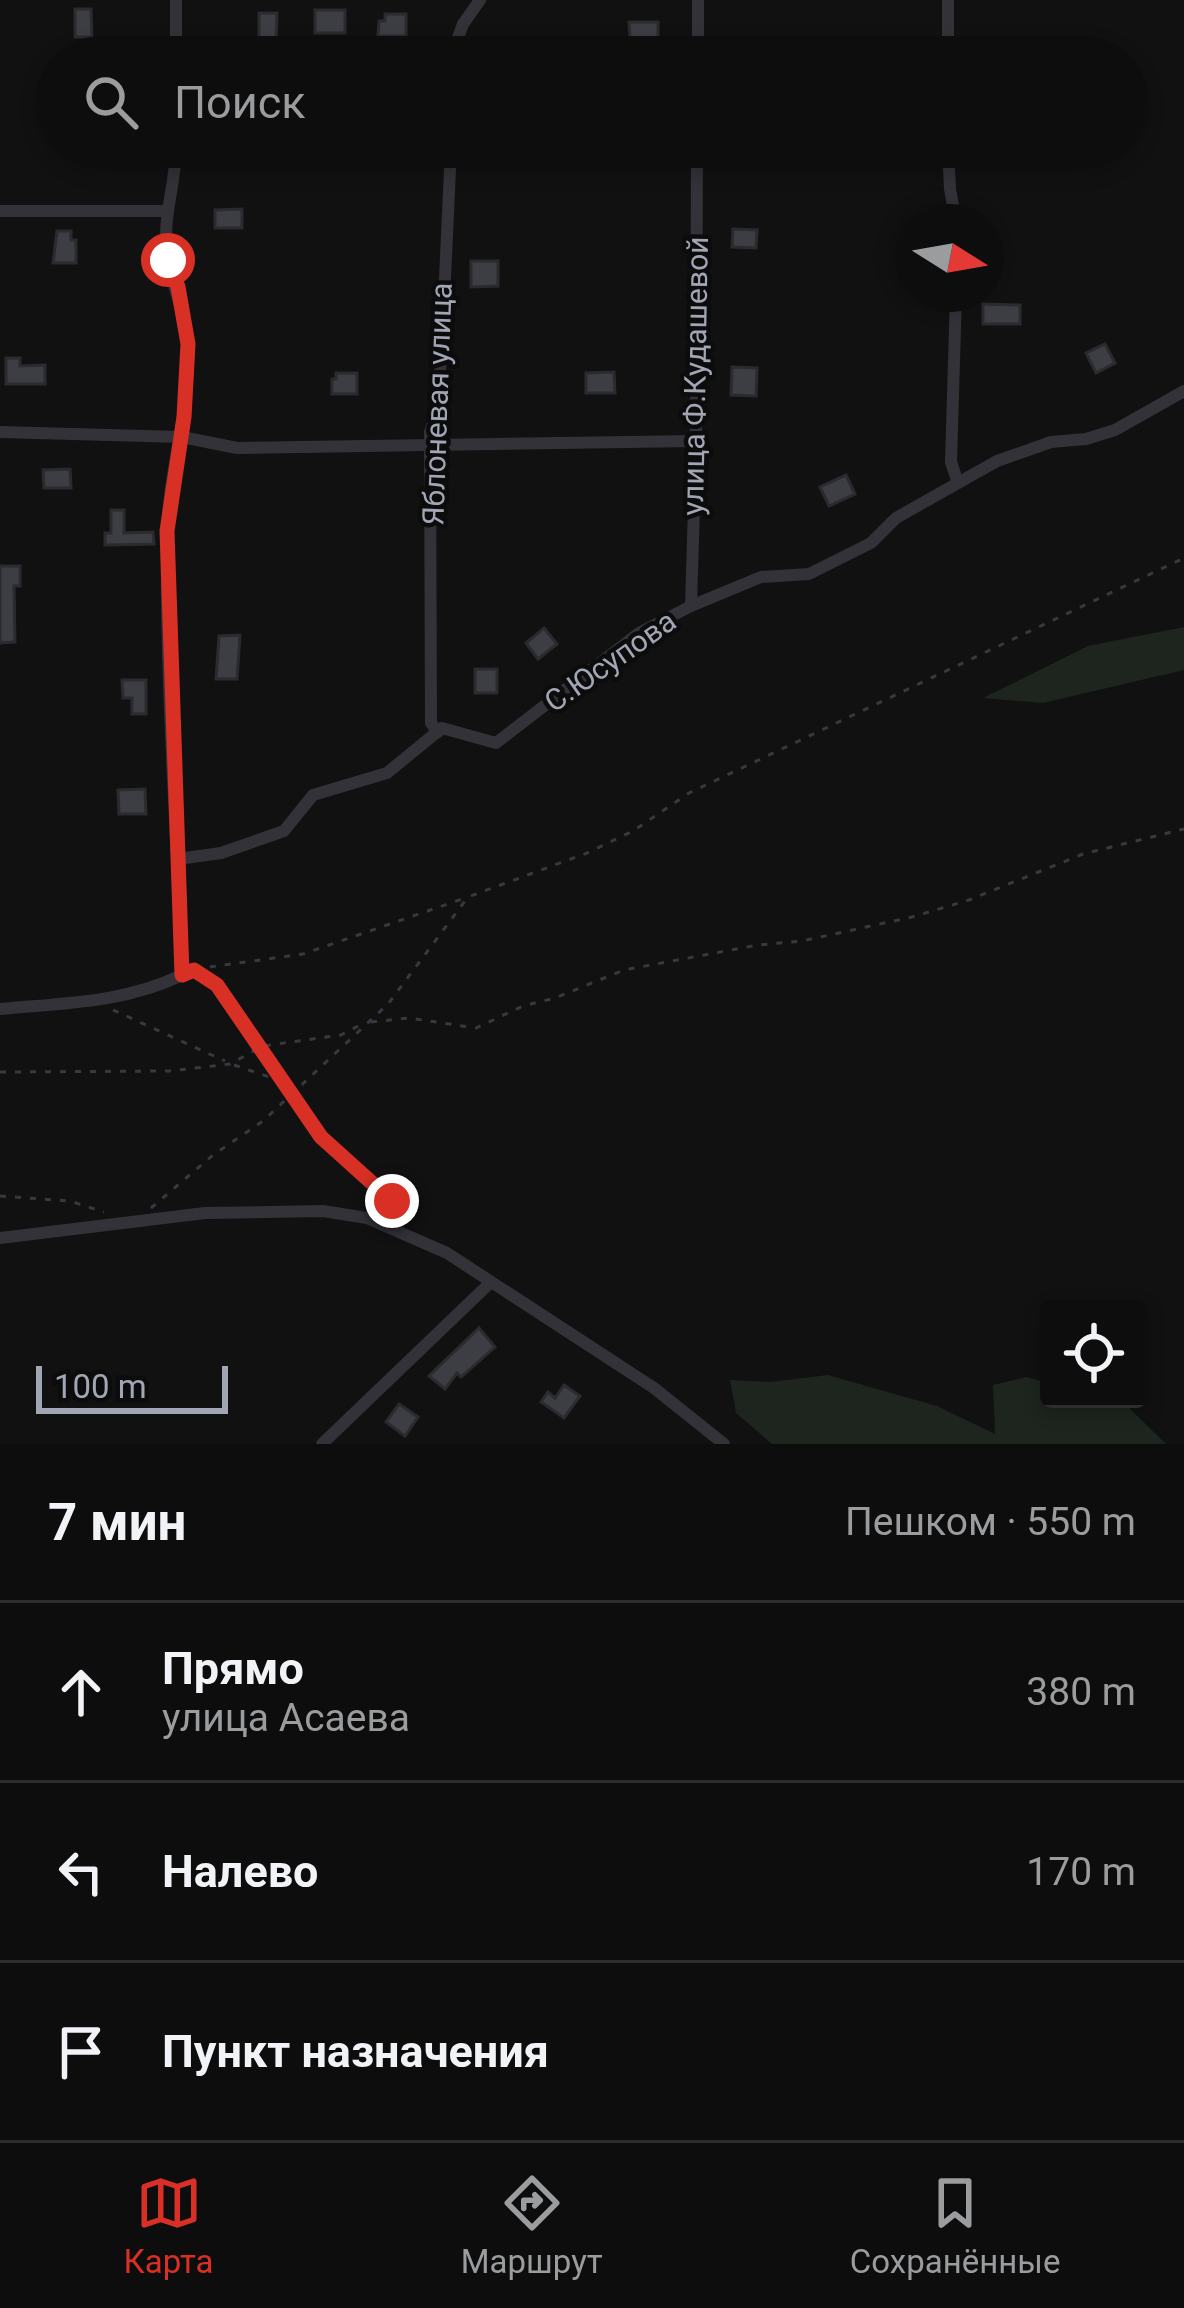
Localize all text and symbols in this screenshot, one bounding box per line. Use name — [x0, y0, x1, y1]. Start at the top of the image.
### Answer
search box — [36, 36, 1148, 168]
icon: search — [78, 69, 144, 135]
text: Поиск — [174, 76, 306, 129]
north arrow — [896, 204, 1004, 312]
route start — [141, 233, 195, 287]
street label: улица Ф.Кудашевой — [675, 236, 715, 516]
street label: Яблоневая улица — [415, 282, 459, 526]
street label: С.Юсупова — [538, 603, 682, 719]
route end — [365, 1174, 419, 1228]
map controls — [1040, 1300, 1148, 1408]
button: locate — [1040, 1300, 1148, 1408]
scale bar — [36, 1360, 228, 1413]
text: 100 m — [54, 1367, 147, 1406]
text: 7 мин — [48, 1493, 186, 1552]
text: Пешком · 550 m — [845, 1499, 1136, 1545]
text: Прямо — [162, 1642, 304, 1695]
icon: ahead — [48, 1659, 114, 1725]
text: 380 m — [1026, 1669, 1136, 1715]
text: улица Асаева — [162, 1695, 410, 1741]
icon: left — [48, 1839, 114, 1905]
text: Налево — [162, 1845, 319, 1898]
text: 170 m — [1026, 1849, 1136, 1895]
icon: arrive — [48, 2019, 114, 2085]
text: Пункт назначения — [162, 2025, 549, 2078]
tab: Карта — [124, 2170, 214, 2281]
tab: Маршрут — [461, 2170, 603, 2281]
tab: Сохранённые — [850, 2170, 1060, 2281]

